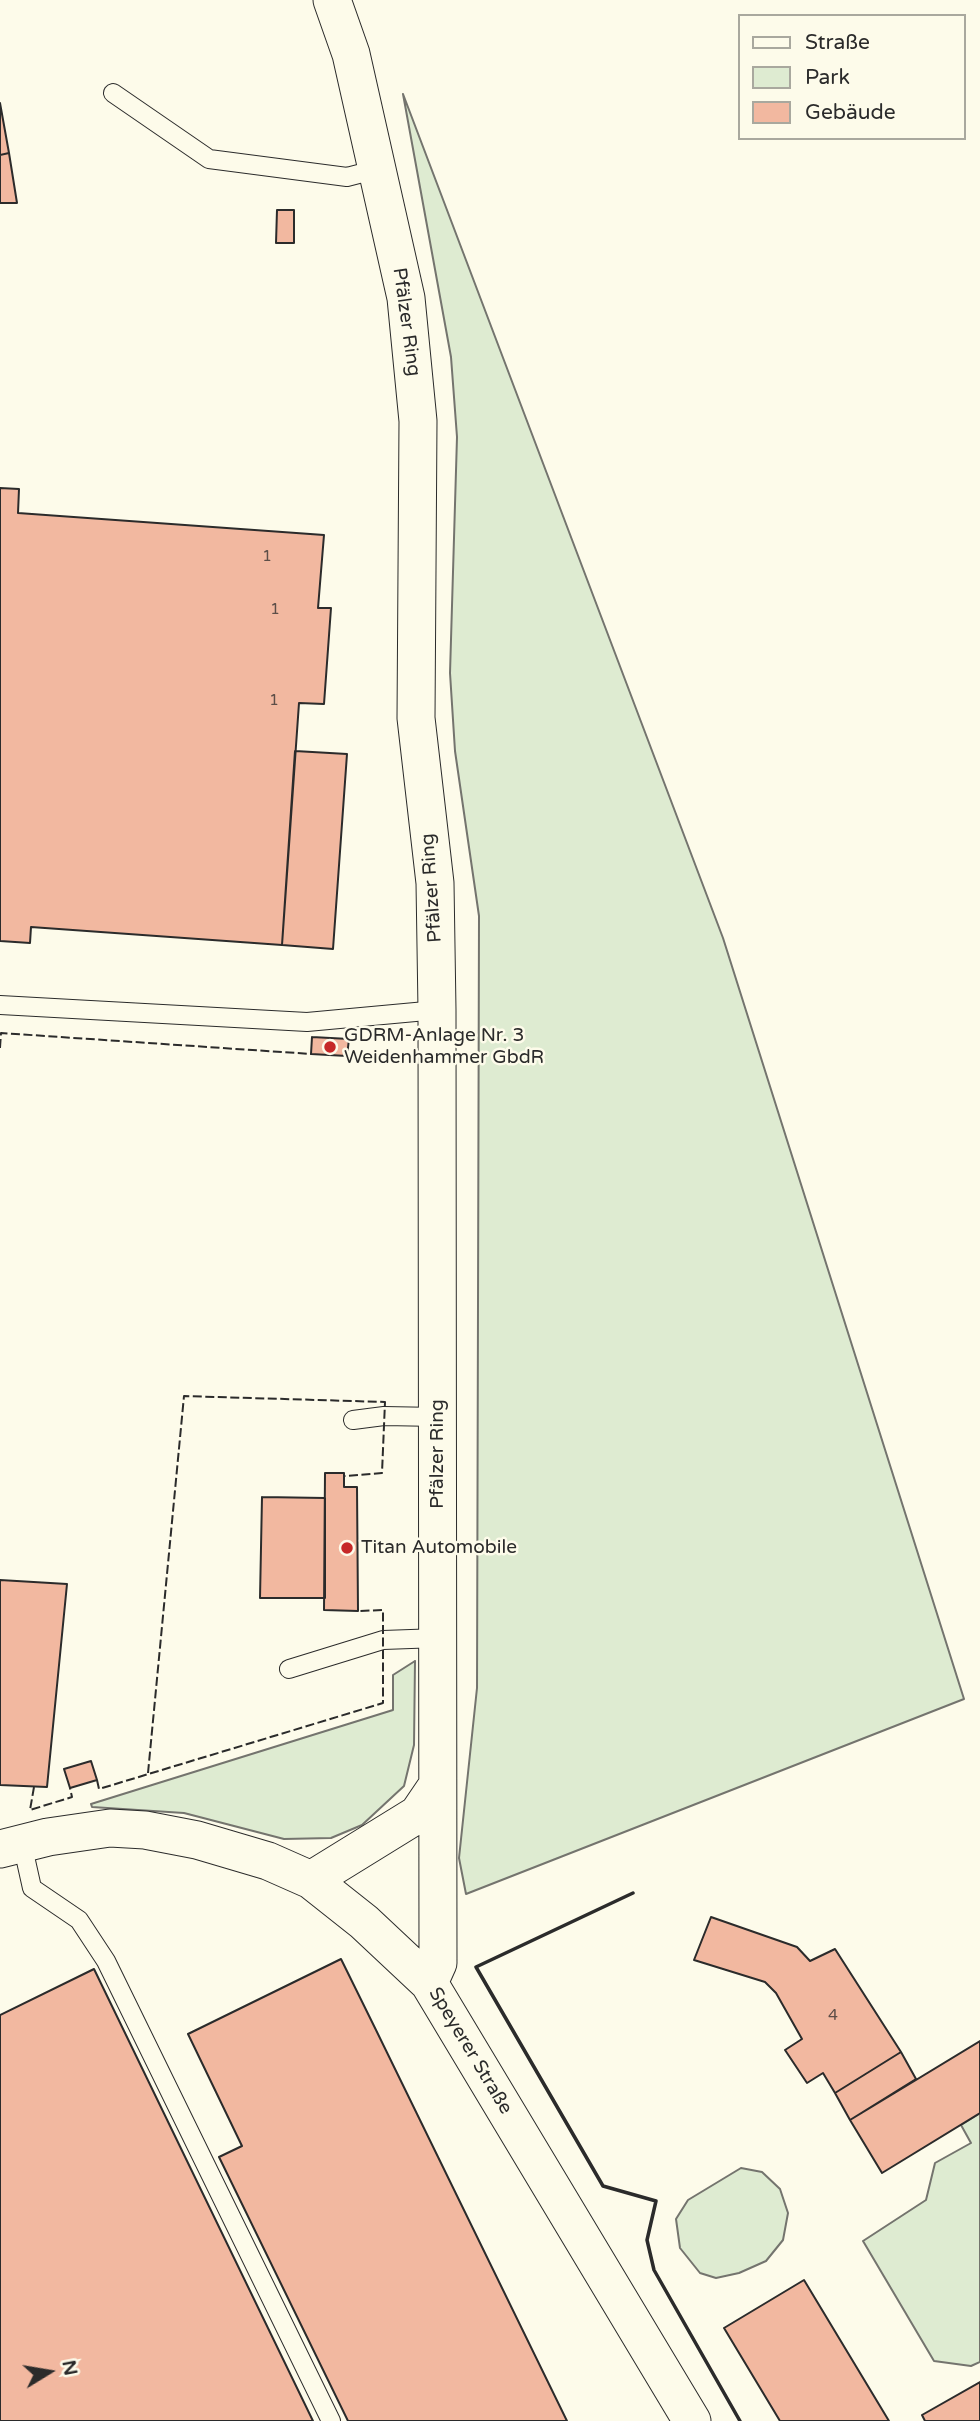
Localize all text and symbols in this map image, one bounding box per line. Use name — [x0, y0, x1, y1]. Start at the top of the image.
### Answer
legend — [738, 14, 966, 140]
text: Straße — [805, 30, 870, 55]
text: Park — [805, 65, 850, 90]
text: Gebäude — [805, 100, 896, 125]
street label: Pfälzer Ring — [387, 266, 425, 378]
house number: 1 — [262, 547, 272, 567]
house number: 1 — [270, 600, 280, 620]
house number: 1 — [269, 691, 279, 711]
street label: Pfälzer Ring — [417, 833, 447, 943]
place label: GDRM-Anlage Nr. 3 Weidenhammer GbdR — [344, 1025, 544, 1069]
marker: GDRM-Anlage Nr. 3 Weidenhammer GbdR — [322, 1039, 338, 1055]
street label: Pfälzer Ring — [427, 1399, 449, 1509]
place label: Titan Automobile — [361, 1537, 517, 1559]
marker: Titan Automobile — [339, 1540, 355, 1556]
street label: Speyerer Straße — [423, 1984, 517, 2118]
house number: 4 — [828, 2006, 838, 2026]
north arrow — [14, 2337, 84, 2407]
text: N — [57, 2358, 82, 2378]

